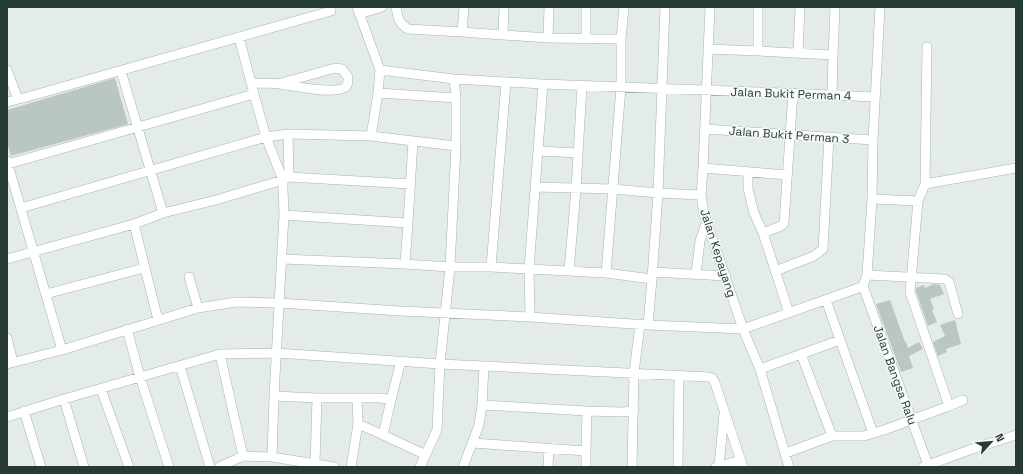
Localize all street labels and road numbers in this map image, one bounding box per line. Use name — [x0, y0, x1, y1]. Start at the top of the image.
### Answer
street label: Jalan Bukit Perman 4 — [730, 84, 852, 104]
street label: Jalan Bukit Perman 3 — [728, 123, 850, 147]
street label: Jalan Kepayang — [696, 207, 740, 299]
street label: Jalan Bangsa Ralu — [870, 323, 920, 427]

